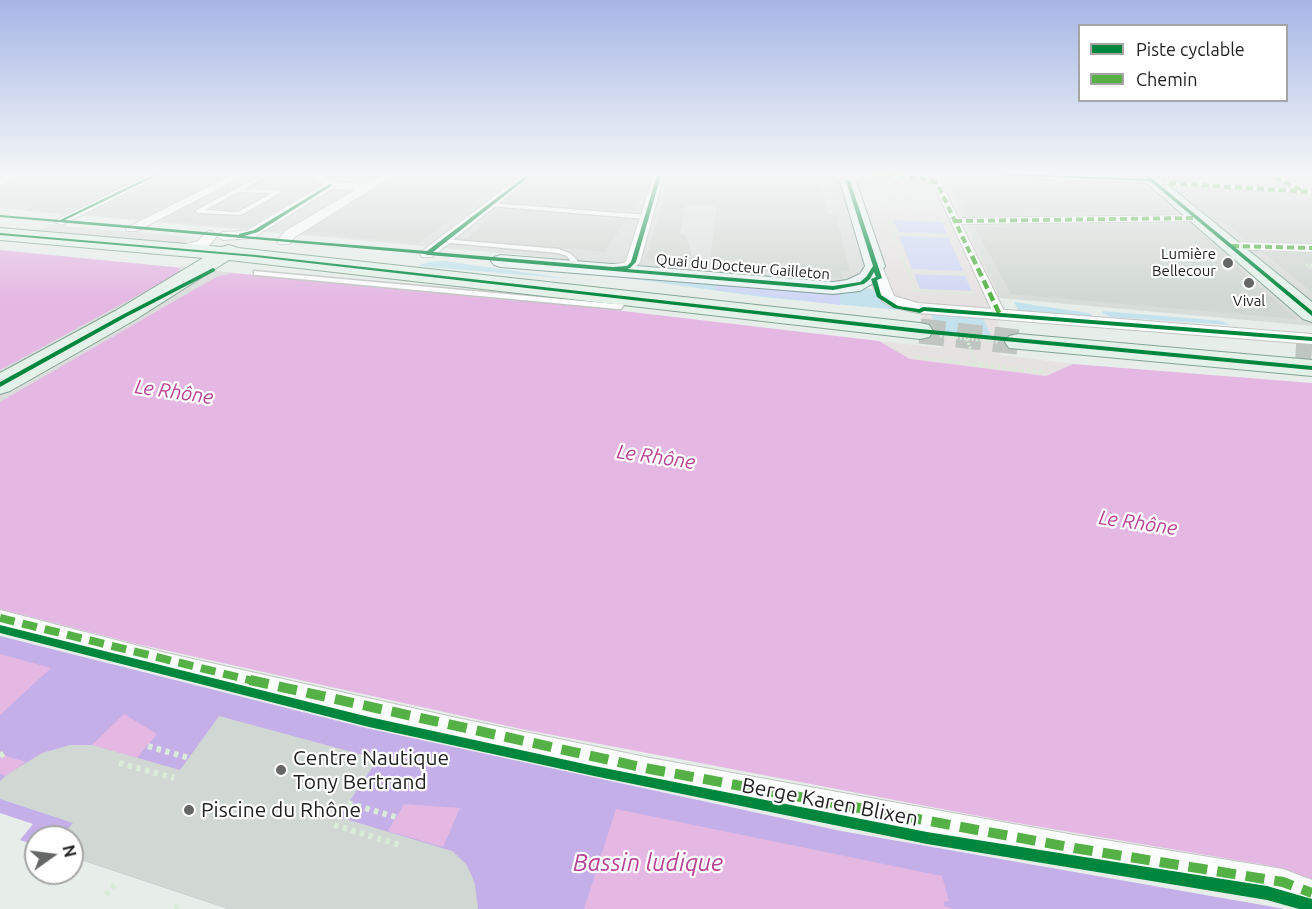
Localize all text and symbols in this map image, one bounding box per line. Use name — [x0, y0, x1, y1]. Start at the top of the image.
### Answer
legend — [1078, 24, 1288, 102]
text: Piste cyclable — [1136, 39, 1245, 59]
text: Chemin — [1136, 69, 1197, 89]
place label: Lumière Bellecour — [1152, 245, 1216, 280]
street label: Quai du Docteur Gailleton — [655, 250, 831, 284]
marker: Lumière Bellecour — [1221, 256, 1235, 270]
marker: Vival — [1242, 276, 1256, 290]
place label: Vival — [1233, 292, 1265, 310]
water label: Le Rhône — [133, 375, 215, 409]
water label: Le Rhône — [615, 440, 697, 474]
water label: Le Rhône — [1097, 506, 1179, 540]
place label: Centre Nautique Tony Bertrand — [293, 745, 449, 795]
marker: Centre Nautique Tony Bertrand — [274, 763, 288, 777]
street label: Berge Karen Blixen — [740, 773, 920, 831]
place label: Piscine du Rhône — [201, 797, 361, 823]
marker: Piscine du Rhône — [182, 803, 196, 817]
north arrow — [24, 825, 84, 885]
text: N — [59, 843, 80, 859]
water label: Bassin ludique — [573, 849, 723, 877]

